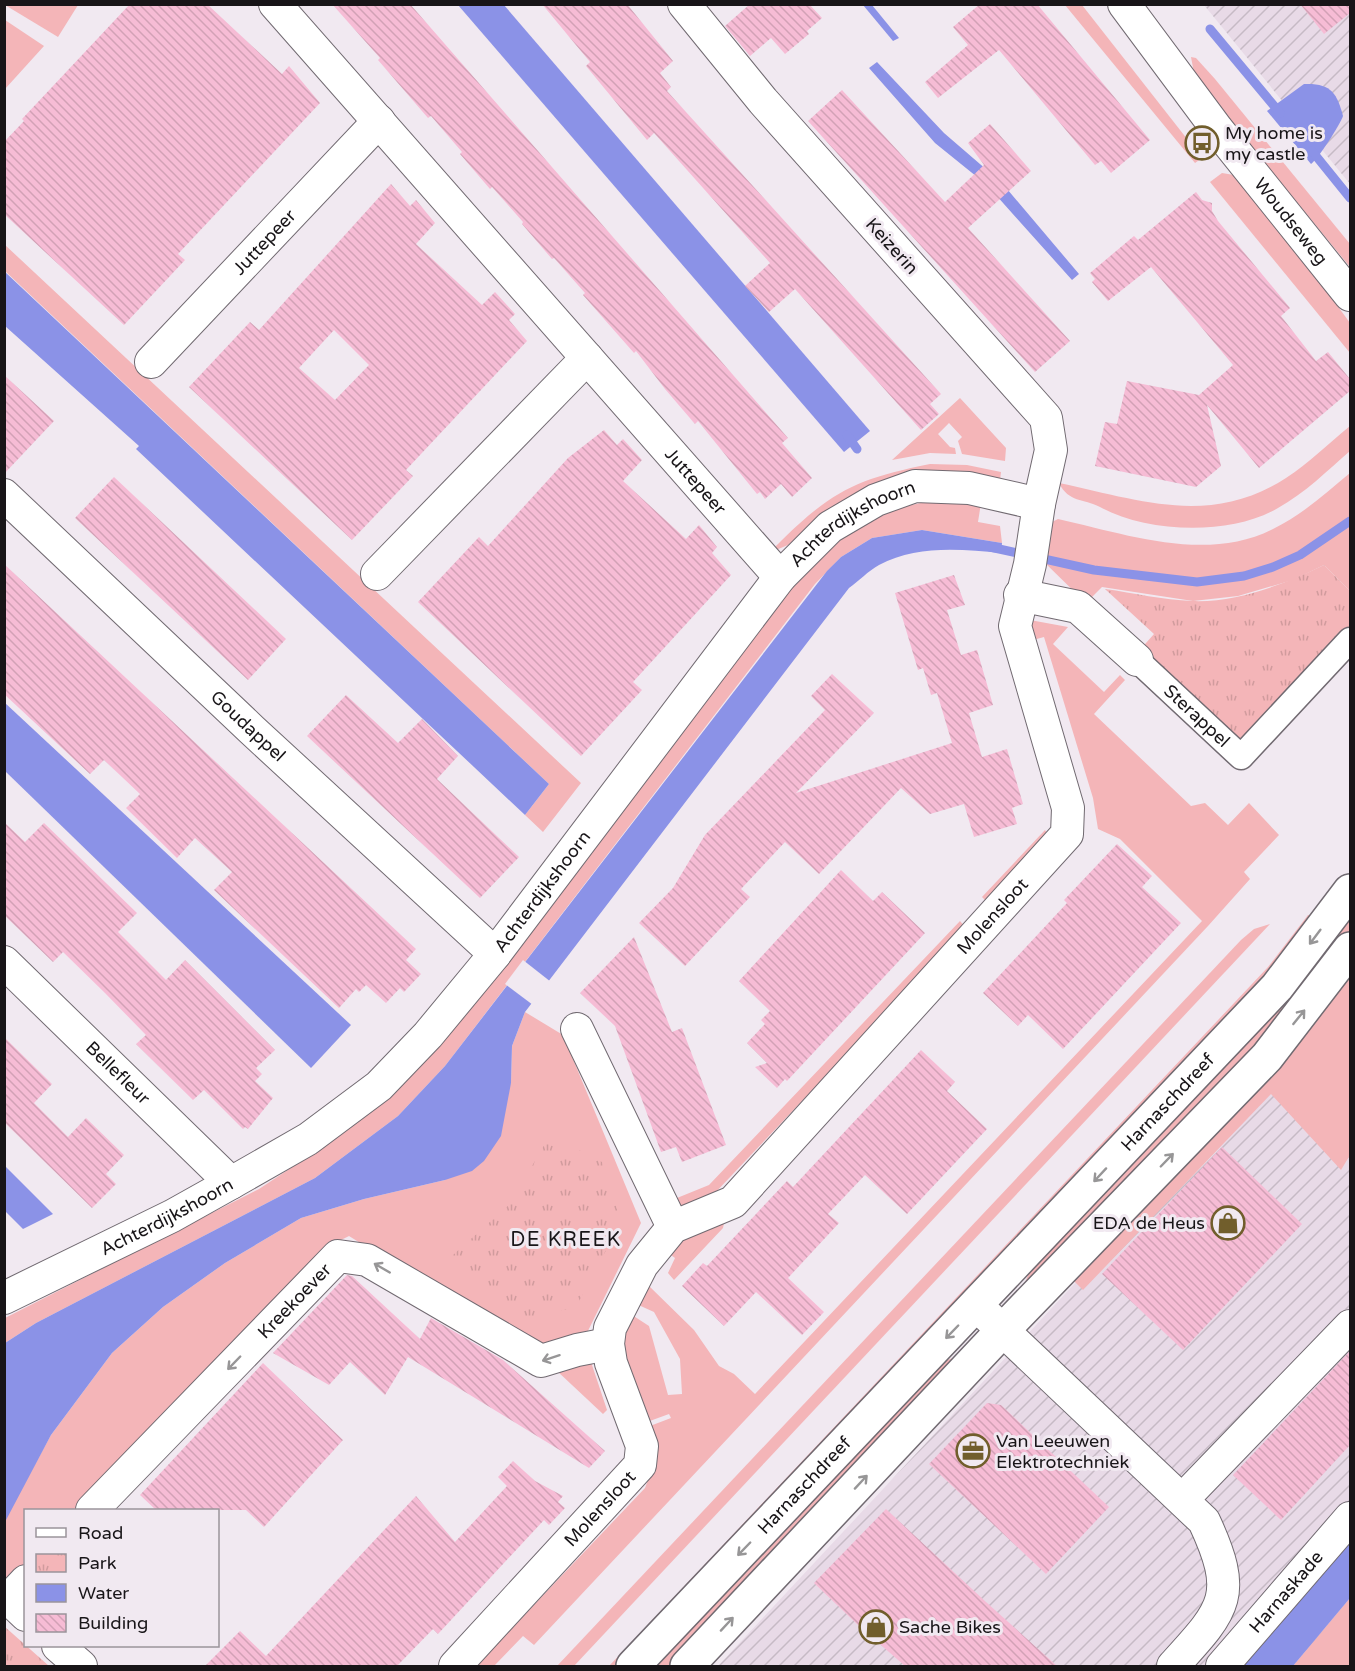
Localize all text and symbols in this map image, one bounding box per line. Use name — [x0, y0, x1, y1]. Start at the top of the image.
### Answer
place label: My home is my castle — [1225, 122, 1323, 165]
bus stop icon: My home is my castle — [1184, 125, 1220, 161]
street label: Woudseweg — [1249, 173, 1332, 269]
street label: Juttepeer — [228, 205, 301, 279]
street label: Keizerin — [861, 213, 923, 279]
street label: Juttepeer — [660, 443, 731, 519]
street label: Achterdijkshoorn — [785, 476, 918, 572]
street label: Sterappel — [1159, 680, 1234, 752]
street label: Goudappel — [206, 686, 290, 766]
street label: Achterdijkshoorn — [489, 826, 595, 957]
street label: Molensloot — [952, 873, 1033, 959]
one-way arrow — [1309, 929, 1321, 945]
one-way arrow — [1292, 1010, 1306, 1025]
street label: Bellefleur — [81, 1037, 155, 1109]
street label: Harnaschdreef — [1116, 1049, 1219, 1156]
one-way arrow — [1159, 1152, 1174, 1167]
one-way arrow — [1093, 1167, 1107, 1182]
street label: Achterdijkshoorn — [97, 1173, 237, 1260]
shop icon: EDA de Heus — [1210, 1205, 1246, 1241]
place label: EDA de Heus — [1093, 1212, 1205, 1234]
district label: DE KREEK — [510, 1228, 622, 1252]
street label: Kreekoever — [253, 1259, 336, 1343]
one-way arrow — [374, 1262, 391, 1274]
one-way arrow — [945, 1325, 959, 1340]
one-way arrow — [542, 1353, 561, 1364]
one-way arrow — [227, 1355, 242, 1370]
place label: Van Leeuwen Elektrotechniek — [996, 1430, 1129, 1473]
street label: Harnaschdreef — [753, 1432, 856, 1539]
office icon: Van Leeuwen Elektrotechniek — [955, 1433, 991, 1469]
street label: Molensloot — [559, 1466, 640, 1551]
one-way arrow — [853, 1474, 868, 1489]
legend — [24, 1509, 219, 1647]
text: Road — [78, 1522, 123, 1544]
one-way arrow — [737, 1542, 752, 1557]
street label: Harnaskade — [1245, 1546, 1328, 1638]
text: Park — [78, 1552, 117, 1574]
text: Water — [78, 1582, 129, 1604]
shop icon: Sache Bikes — [858, 1609, 894, 1645]
text: Building — [78, 1612, 148, 1634]
one-way arrow — [720, 1616, 734, 1631]
place label: Sache Bikes — [899, 1616, 1001, 1638]

